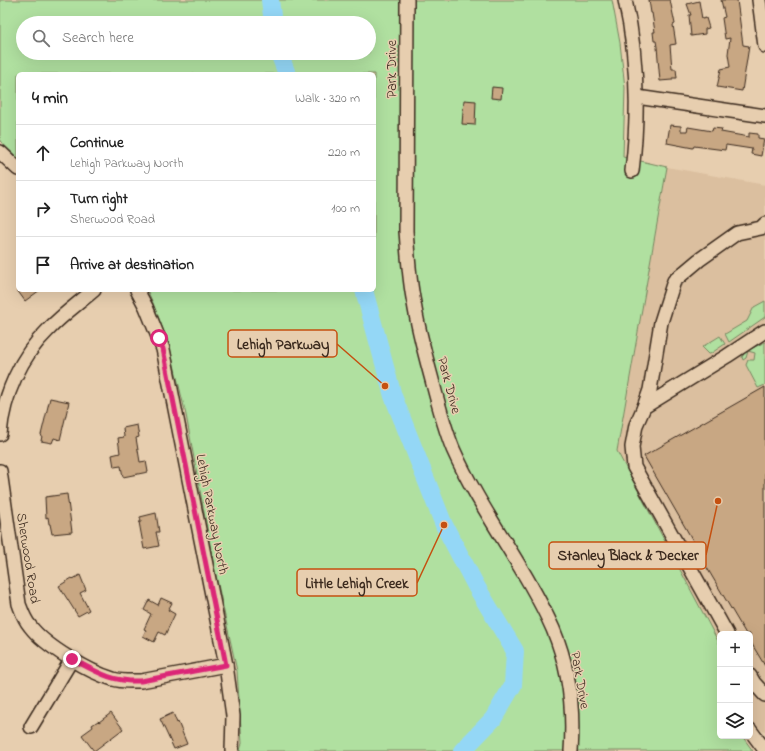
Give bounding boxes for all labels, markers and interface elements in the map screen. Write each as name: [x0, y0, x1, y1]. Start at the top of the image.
search box: [16, 16, 376, 60]
icon: search: [30, 27, 52, 49]
text: Search here: [62, 27, 134, 49]
street label: Park Drive: [382, 39, 403, 98]
text: 4 min: [32, 86, 68, 111]
text: Walk · 320 m: [295, 89, 360, 108]
text: Continue: [70, 132, 124, 154]
icon: ahead: [32, 142, 54, 164]
text: 220 m: [328, 143, 360, 162]
text: Lehigh Parkway North: [70, 154, 184, 173]
text: Turn right: [70, 188, 128, 210]
icon: right: [32, 198, 54, 220]
text: 100 m: [331, 199, 360, 218]
text: Sherwood Road: [70, 210, 155, 229]
icon: arrive: [32, 254, 54, 276]
text: Arrive at destination: [70, 254, 194, 276]
route start: [150, 329, 168, 347]
callout: Lehigh Parkway: [228, 330, 337, 357]
text: Lehigh Parkway: [237, 334, 330, 358]
street label: Park Drive: [431, 355, 466, 417]
street label: Lehigh Parkway North: [189, 452, 233, 576]
street label: Sherwood Road: [10, 511, 45, 605]
callout: Stanley Black & Decker: [549, 542, 706, 569]
text: Stanley Black & Decker: [557, 545, 699, 569]
callout: Little Lehigh Creek: [297, 569, 417, 596]
text: Little Lehigh Creek: [305, 573, 409, 597]
map controls: [717, 631, 753, 739]
button: +: [717, 631, 753, 667]
route end: [63, 650, 81, 668]
street label: Park Drive: [564, 650, 595, 711]
button: −: [717, 667, 753, 703]
button: layers: [717, 703, 753, 739]

